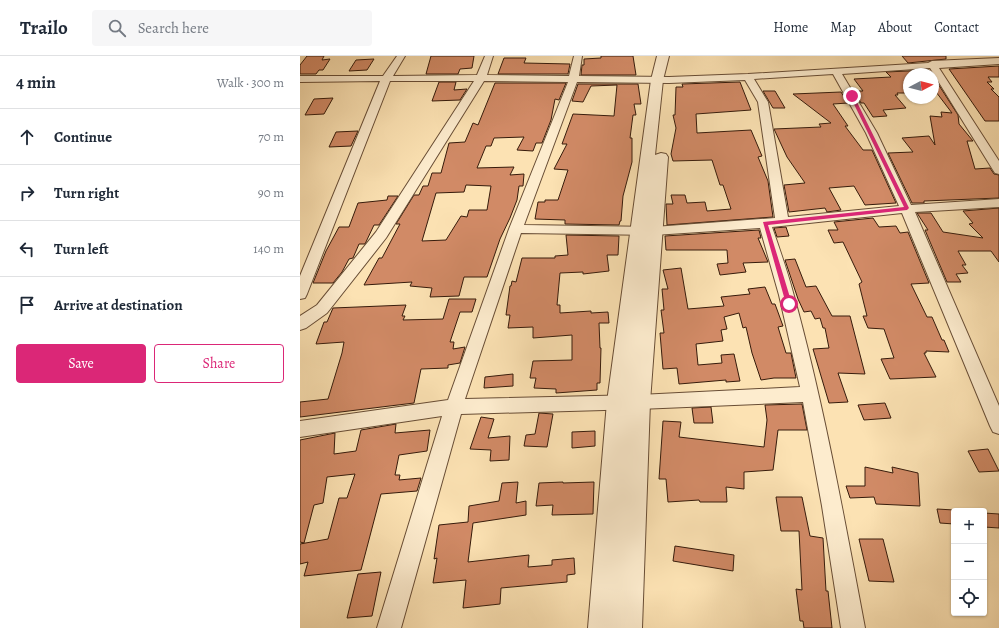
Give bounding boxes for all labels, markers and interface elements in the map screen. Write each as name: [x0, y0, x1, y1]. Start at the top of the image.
search box: [92, 10, 372, 46]
text: Trailo: [20, 15, 68, 41]
icon: search: [106, 17, 128, 39]
text: Search here: [138, 18, 209, 38]
text: Home: [773, 18, 808, 37]
text: Map: [830, 18, 856, 37]
text: About: [878, 18, 912, 37]
text: Contact: [934, 18, 979, 37]
north arrow: [903, 68, 939, 104]
text: 4 min: [16, 71, 56, 94]
text: Walk · 300 m: [217, 74, 284, 91]
route end: [843, 87, 861, 105]
icon: ahead: [16, 126, 38, 148]
text: Continue: [54, 127, 112, 147]
text: 70 m: [258, 128, 284, 145]
icon: right: [16, 182, 38, 204]
text: Turn right: [54, 183, 119, 203]
text: 90 m: [258, 184, 284, 201]
icon: left: [16, 238, 38, 260]
text: Turn left: [54, 239, 109, 259]
text: 140 m: [253, 240, 284, 257]
icon: arrive: [16, 294, 38, 316]
text: Arrive at destination: [54, 295, 183, 315]
route start: [780, 295, 798, 313]
button: Save: [16, 344, 146, 383]
button: Share: [154, 344, 284, 383]
map controls: [951, 508, 987, 616]
button: +: [951, 508, 987, 544]
button: −: [951, 544, 987, 580]
button: locate: [951, 580, 987, 616]

